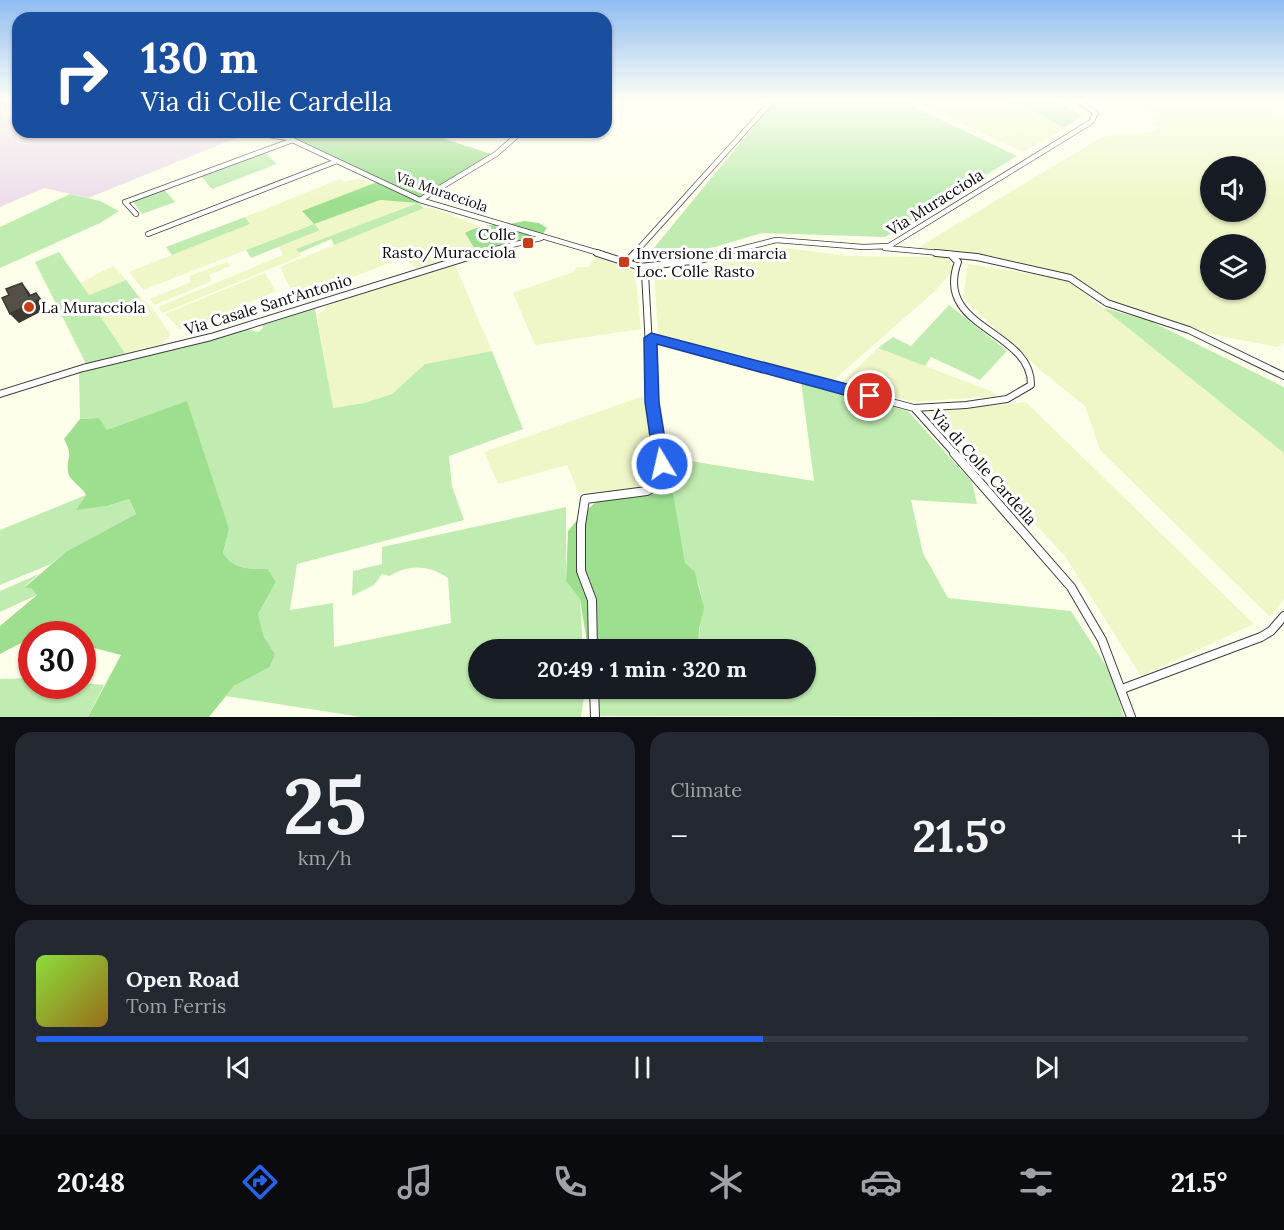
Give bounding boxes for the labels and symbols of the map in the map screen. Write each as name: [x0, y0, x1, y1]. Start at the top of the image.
street label: Via Muracciola: [882, 164, 987, 240]
street label: Via Muracciola: [393, 168, 490, 216]
place label: Colle Rasto/Muracciola: [382, 224, 516, 263]
marker: Colle Rasto/Muracciola: [521, 236, 535, 250]
place label: Inversione di marcia Loc. Colle Rasto: [636, 243, 787, 281]
marker: Inversione di marcia Loc. Colle Rasto: [617, 255, 631, 269]
street label: Via Casale Sant'Antonio: [181, 269, 354, 339]
place label: La Muracciola: [41, 297, 146, 317]
marker: La Muracciola: [22, 300, 36, 314]
pin: [844, 370, 895, 421]
street label: Via di Colle Cardella: [926, 404, 1041, 529]
position arrow: [630, 432, 694, 496]
speed limit sign: 30: [18, 621, 96, 699]

